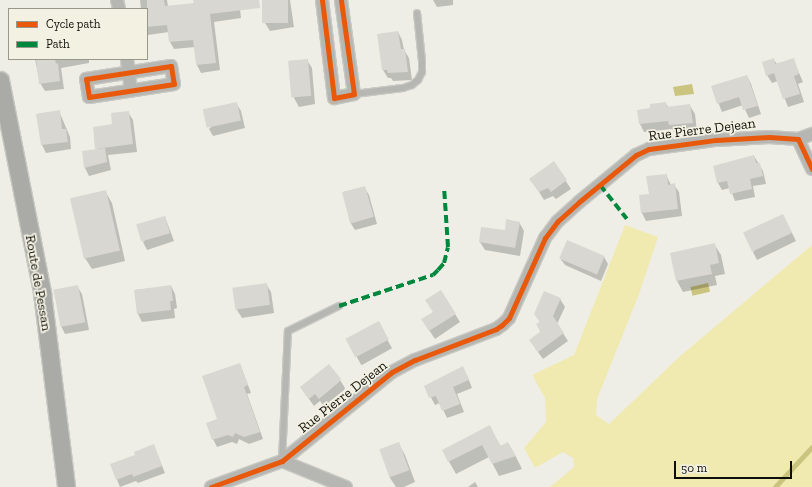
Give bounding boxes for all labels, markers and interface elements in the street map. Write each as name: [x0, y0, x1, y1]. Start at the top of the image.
legend: [8, 8, 148, 60]
text: Cycle path: [46, 17, 100, 31]
text: Path: [46, 37, 70, 51]
street label: Rue Pierre Dejean: [648, 115, 756, 145]
street label: Route de Pessan: [21, 234, 55, 332]
street label: Rue Pierre Dejean: [295, 357, 391, 437]
scale bar: [676, 453, 794, 479]
text: 50 m: [681, 461, 707, 475]

